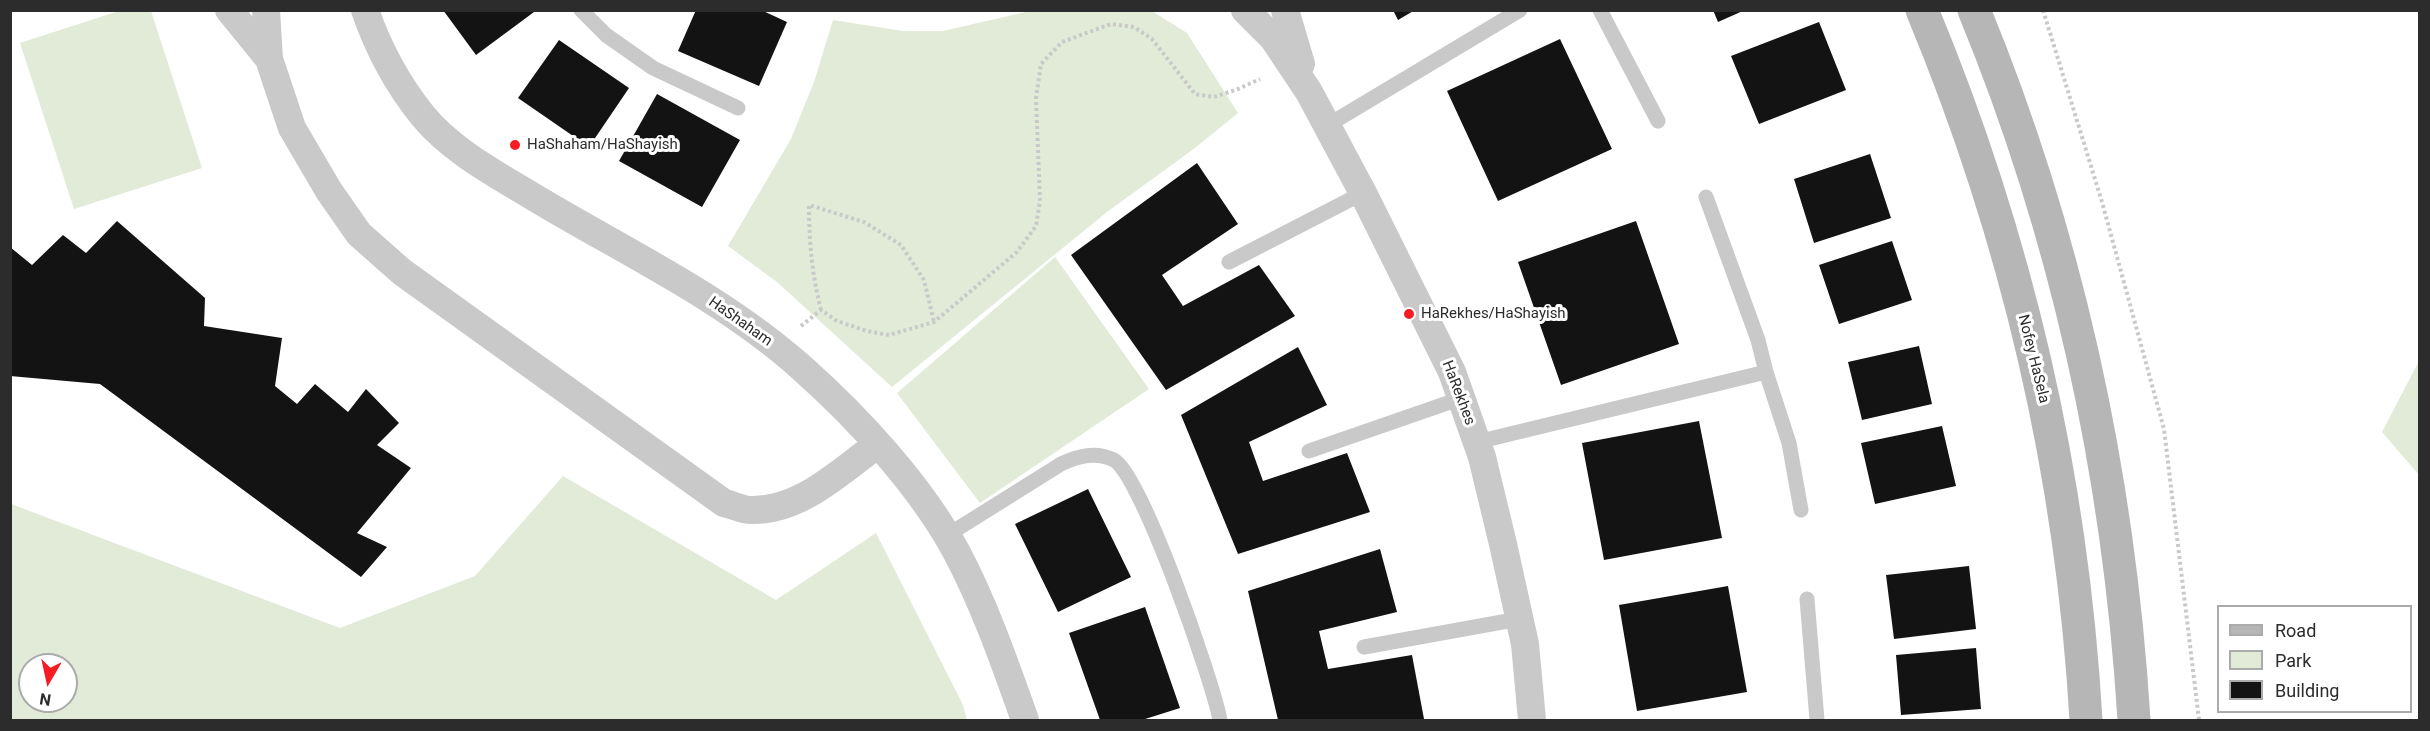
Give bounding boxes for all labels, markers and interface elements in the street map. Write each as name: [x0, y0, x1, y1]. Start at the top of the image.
place label: HaShaham/HaShayish: [527, 136, 678, 154]
marker: HaShaham/HaShayish: [508, 138, 522, 152]
street label: HaShaham: [705, 293, 775, 351]
place label: HaRekhes/HaShayish: [1421, 305, 1566, 323]
marker: HaRekhes/HaShayish: [1402, 307, 1416, 321]
street label: Nofey HaSela: [2013, 313, 2053, 405]
street label: HaRekhes: [1437, 358, 1479, 428]
legend: [2217, 605, 2412, 713]
text: Road: [2275, 620, 2316, 641]
text: Park: [2275, 650, 2311, 671]
north arrow: [18, 653, 78, 713]
text: Building: [2275, 680, 2339, 701]
text: N: [38, 689, 52, 710]

